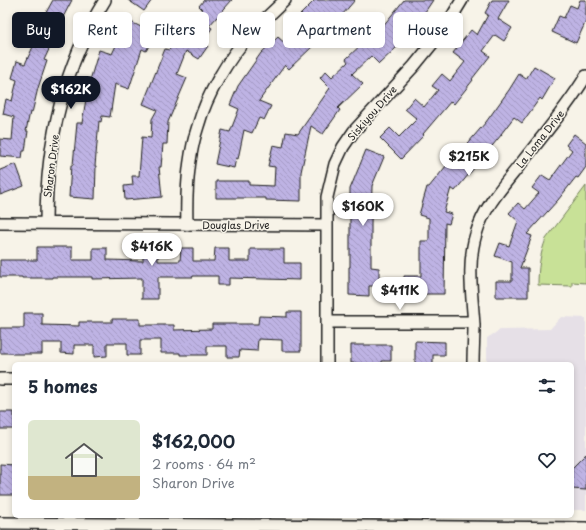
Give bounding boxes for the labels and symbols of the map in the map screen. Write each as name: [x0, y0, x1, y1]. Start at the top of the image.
pin: $162K: [43, 76, 99, 110]
street label: Siskiyou Drive: [344, 82, 400, 144]
street label: La Loma Drive: [512, 106, 567, 171]
street label: Sharon Drive: [39, 134, 62, 198]
pin: $215K: [441, 143, 497, 177]
pin: $160K: [335, 193, 391, 227]
street label: Douglas Drive: [202, 217, 270, 232]
pin: $416K: [124, 233, 180, 267]
pin: $411K: [372, 277, 428, 311]

